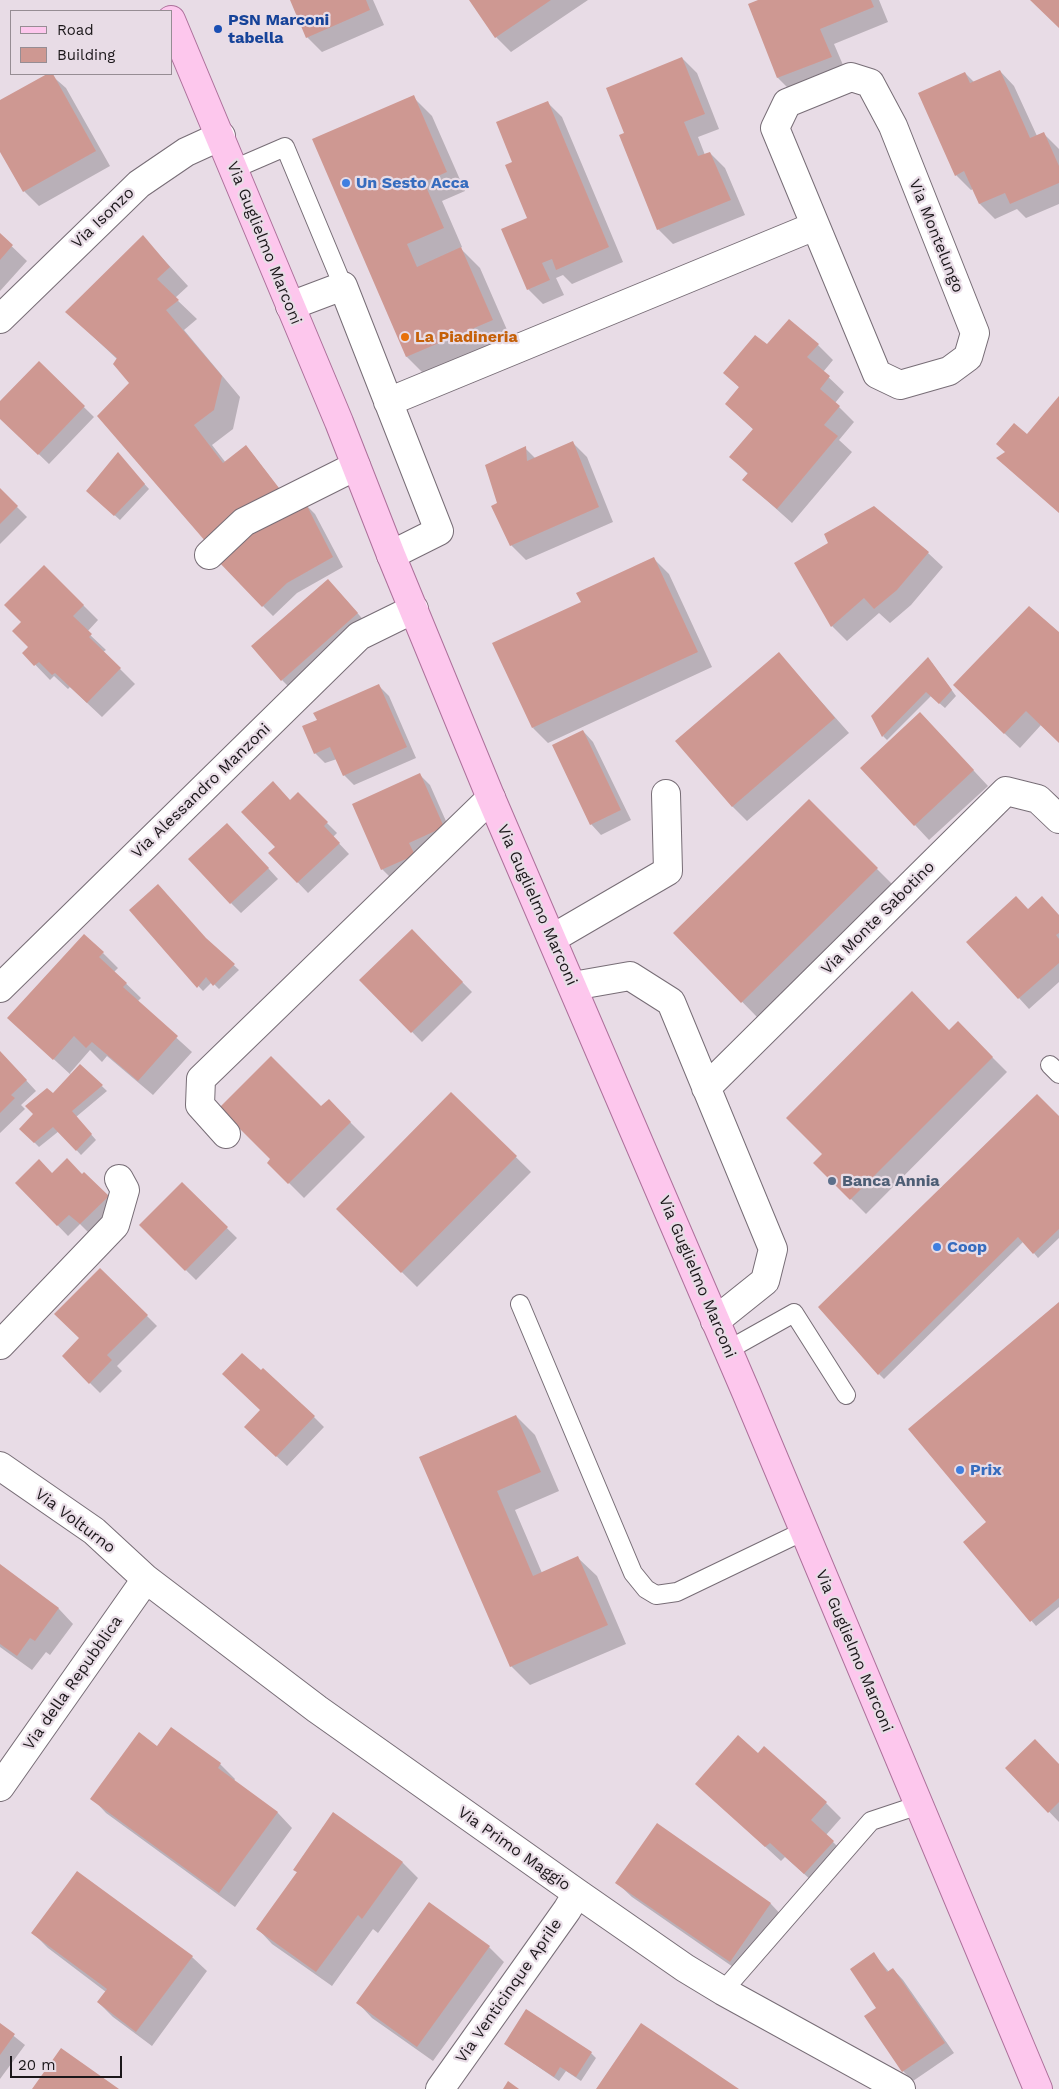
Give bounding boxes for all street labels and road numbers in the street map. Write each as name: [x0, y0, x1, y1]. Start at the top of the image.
street label: Via Guglielmo Marconi: [222, 159, 306, 327]
street label: Via Montelungo: [904, 176, 968, 296]
street label: Via Isonzo: [68, 183, 138, 253]
street label: Via Alessandro Manzoni: [128, 720, 274, 862]
street label: Via Guglielmo Marconi: [493, 821, 581, 989]
street label: Via Monte Sabotino: [817, 857, 939, 979]
street label: Via Guglielmo Marconi: [654, 1193, 740, 1361]
street label: Via Volturno: [31, 1485, 119, 1557]
street label: Via Guglielmo Marconi: [811, 1567, 897, 1735]
street label: Via della Repubblica: [19, 1612, 127, 1754]
street label: Via Primo Maggio: [454, 1803, 574, 1895]
street label: Via Venticinque Aprile: [452, 1915, 566, 2067]

